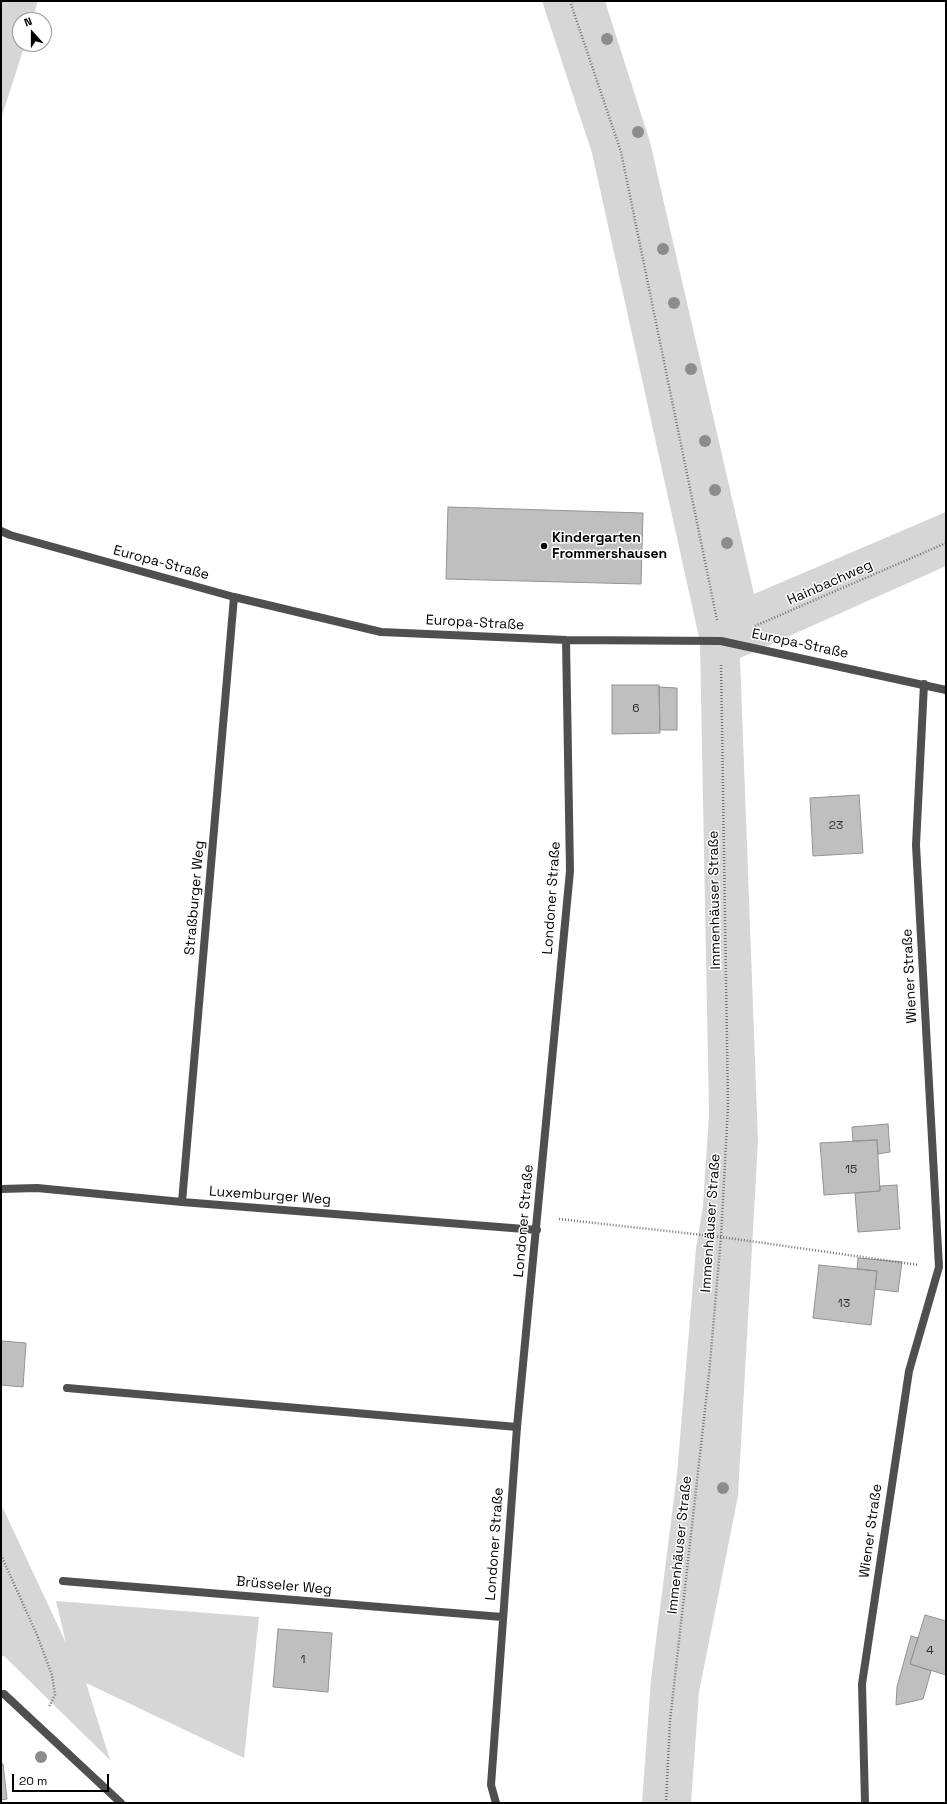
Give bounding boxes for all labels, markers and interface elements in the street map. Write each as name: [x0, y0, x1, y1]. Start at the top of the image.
north arrow: [12, 12, 52, 52]
text: N: [22, 14, 34, 30]
place label: Kindergarten Frommershausen: [552, 530, 667, 562]
marker: Kindergarten Frommershausen: [539, 541, 549, 551]
street label: Europa-Straße: [111, 542, 211, 584]
street label: Hainbachweg: [785, 557, 875, 609]
street label: Europa-Straße: [425, 612, 525, 634]
street label: Europa-Straße: [750, 626, 850, 662]
house number: 6: [632, 702, 640, 716]
house number: 23: [829, 819, 843, 833]
street label: Immenhäuser Straße: [705, 830, 725, 970]
street label: Straßburger Weg: [182, 840, 208, 956]
street label: Londoner Straße: [540, 841, 564, 955]
street label: Wiener Straße: [899, 928, 921, 1024]
street label: Immenhäuser Straße: [698, 1153, 724, 1293]
house number: 15: [845, 1163, 857, 1177]
street label: Londoner Straße: [511, 1164, 537, 1278]
street label: Luxemburger Weg: [208, 1183, 332, 1209]
house number: 13: [838, 1297, 850, 1311]
street label: Immenhäuser Straße: [664, 1475, 696, 1615]
street label: Wiener Straße: [856, 1483, 886, 1579]
street label: Londoner Straße: [483, 1487, 507, 1601]
street label: Brüsseler Weg: [235, 1573, 333, 1599]
house number: 4: [926, 1644, 934, 1658]
house number: 1: [300, 1653, 306, 1667]
scale bar: [14, 1766, 111, 1792]
text: 20 m: [19, 1773, 47, 1789]

